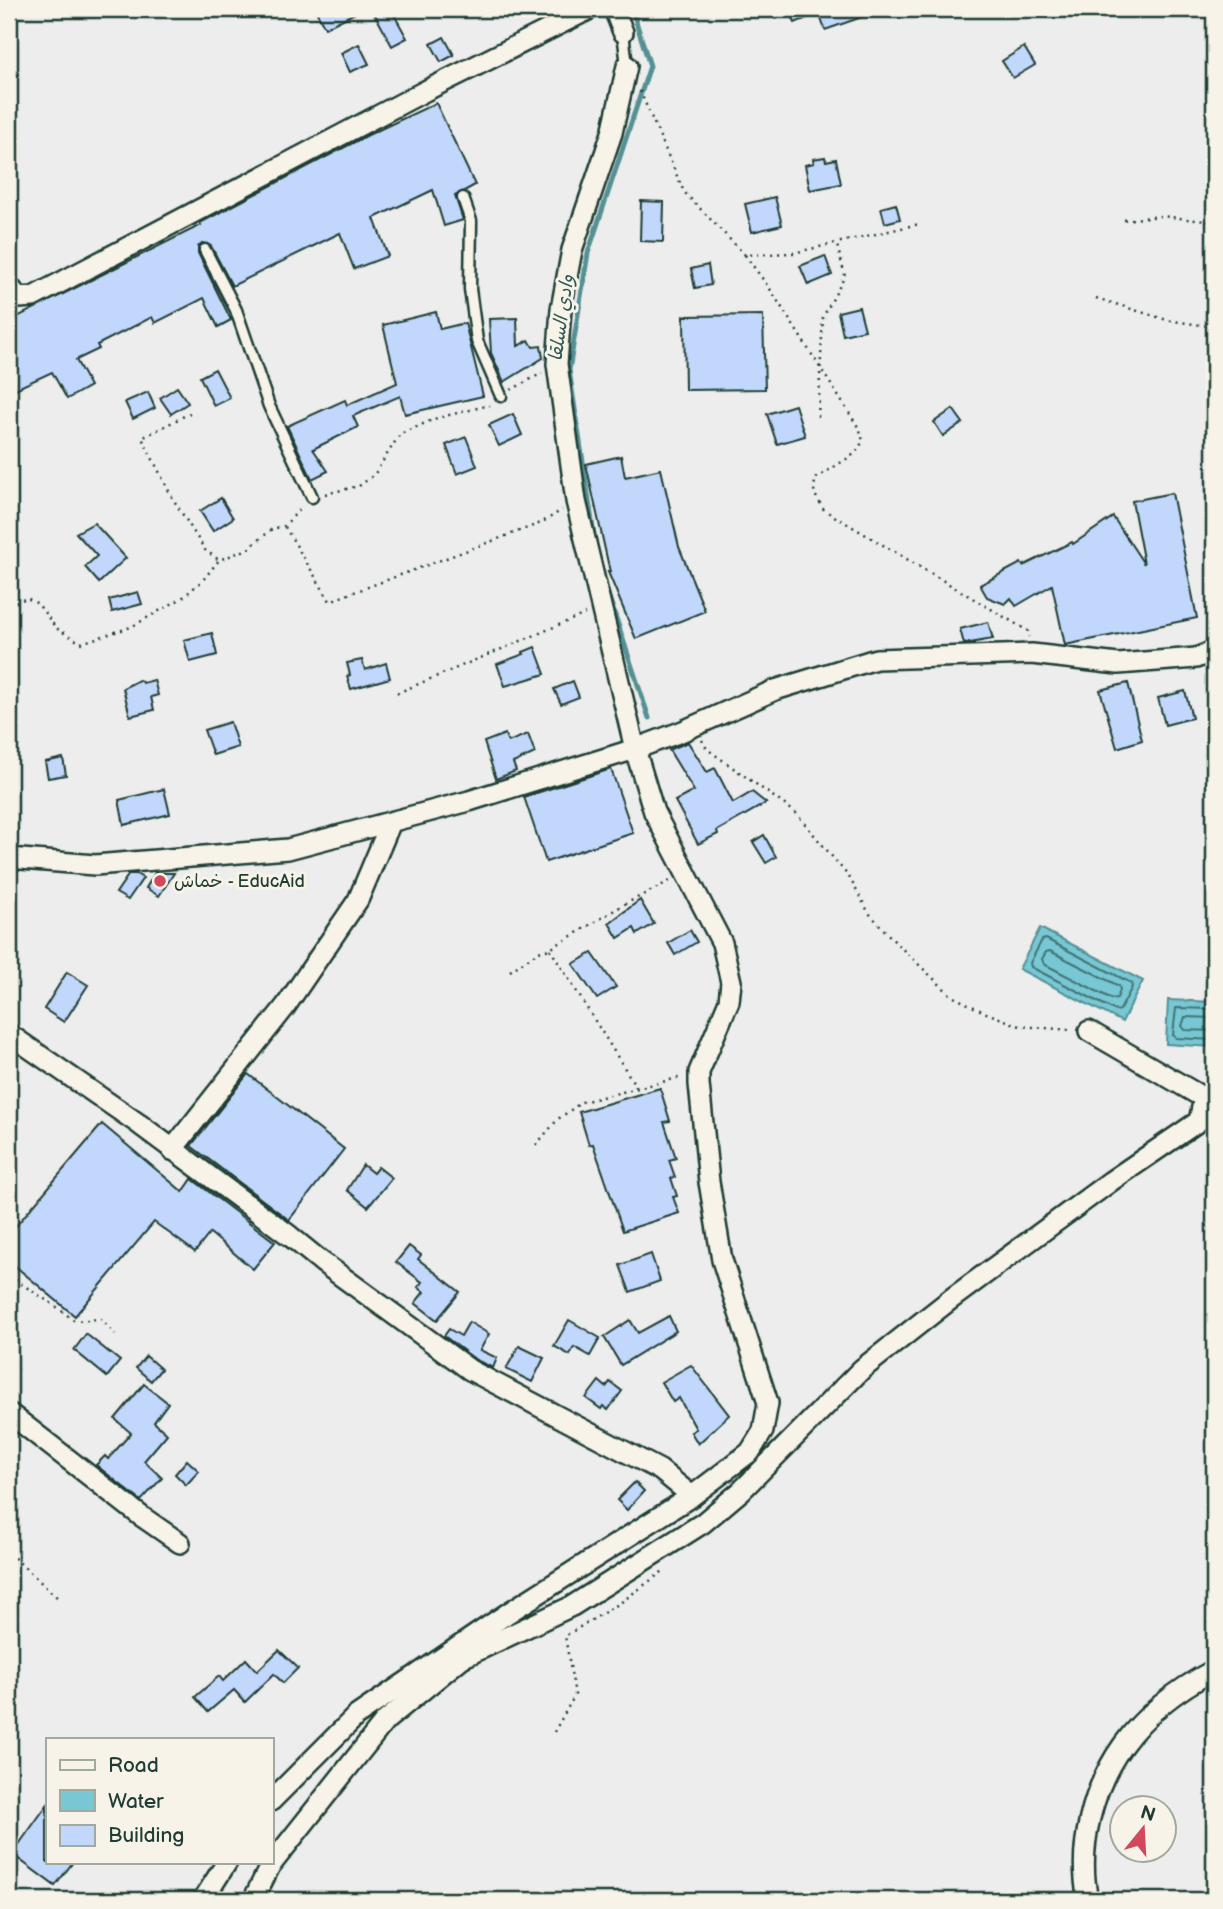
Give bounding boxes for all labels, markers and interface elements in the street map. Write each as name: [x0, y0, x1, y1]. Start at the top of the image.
water label: وادي السلقا: [545, 273, 580, 363]
place label: خماش - EducAid: [174, 871, 305, 892]
marker: خماش - EducAid: [152, 873, 168, 889]
legend: [46, 1738, 273, 1864]
text: Road: [108, 1753, 159, 1778]
text: Water: [108, 1789, 164, 1814]
north arrow: [1108, 1794, 1178, 1864]
text: N: [1137, 1801, 1158, 1827]
text: Building: [108, 1823, 184, 1848]

